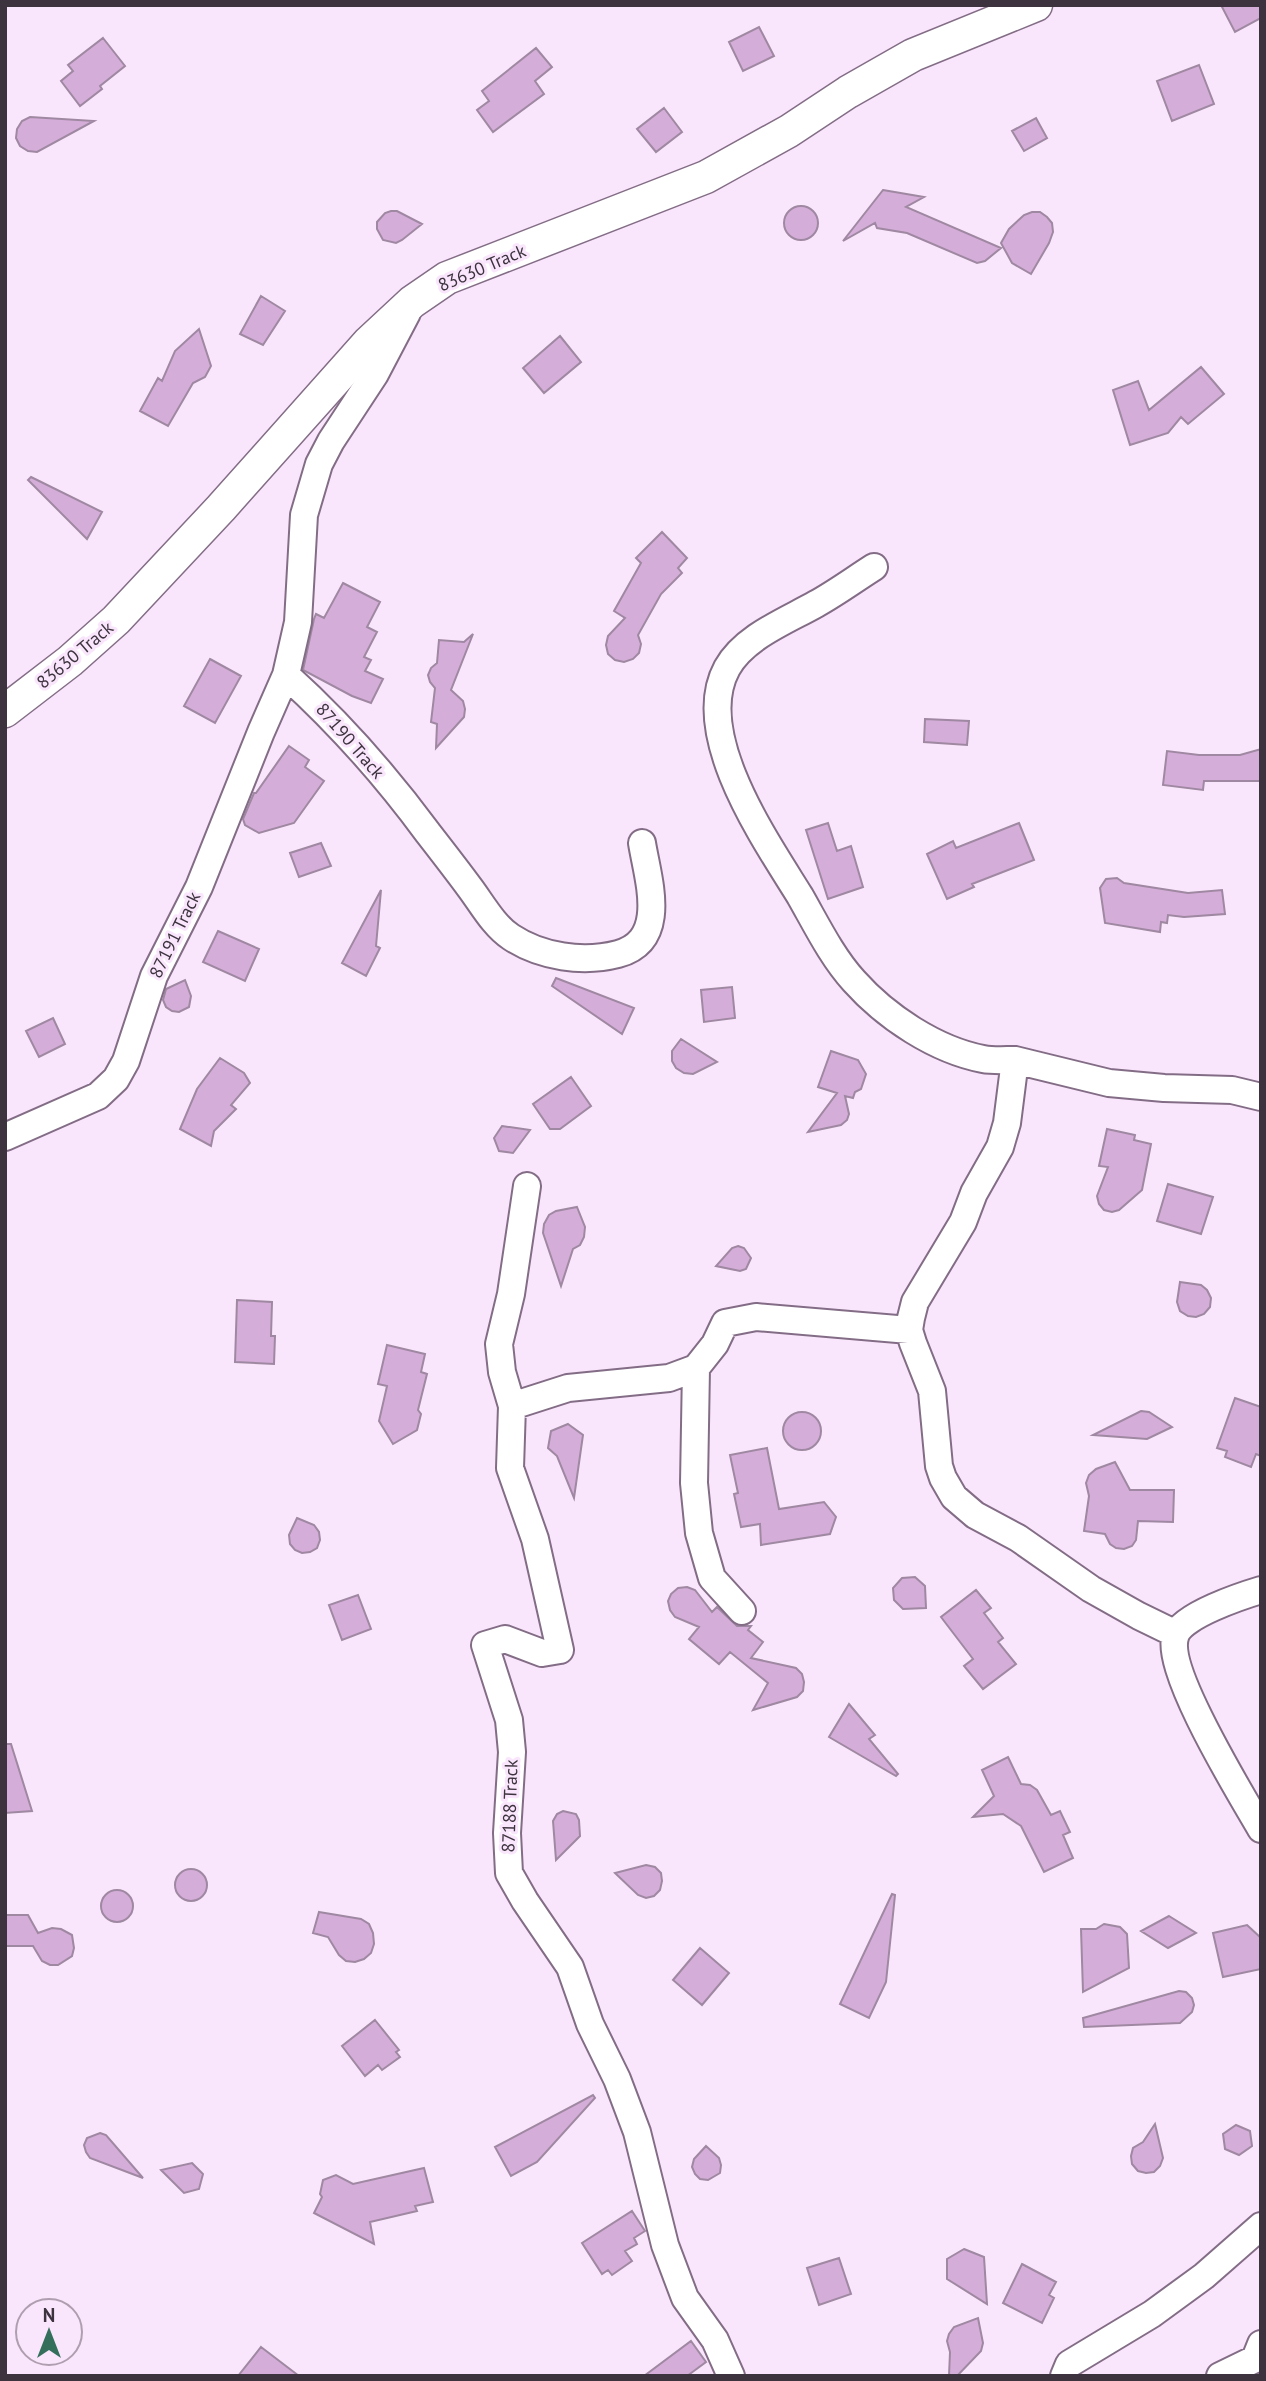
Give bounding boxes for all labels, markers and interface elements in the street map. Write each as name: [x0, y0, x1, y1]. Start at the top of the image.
street label: 83630 Track: [434, 239, 530, 296]
street label: 83630 Track: [32, 616, 118, 693]
street label: 87190 Track: [311, 698, 390, 784]
street label: 87191 Track: [144, 888, 205, 982]
street label: 87188 Track: [496, 1759, 523, 1853]
north arrow: [14, 2297, 84, 2367]
text: N: [43, 2303, 55, 2327]

